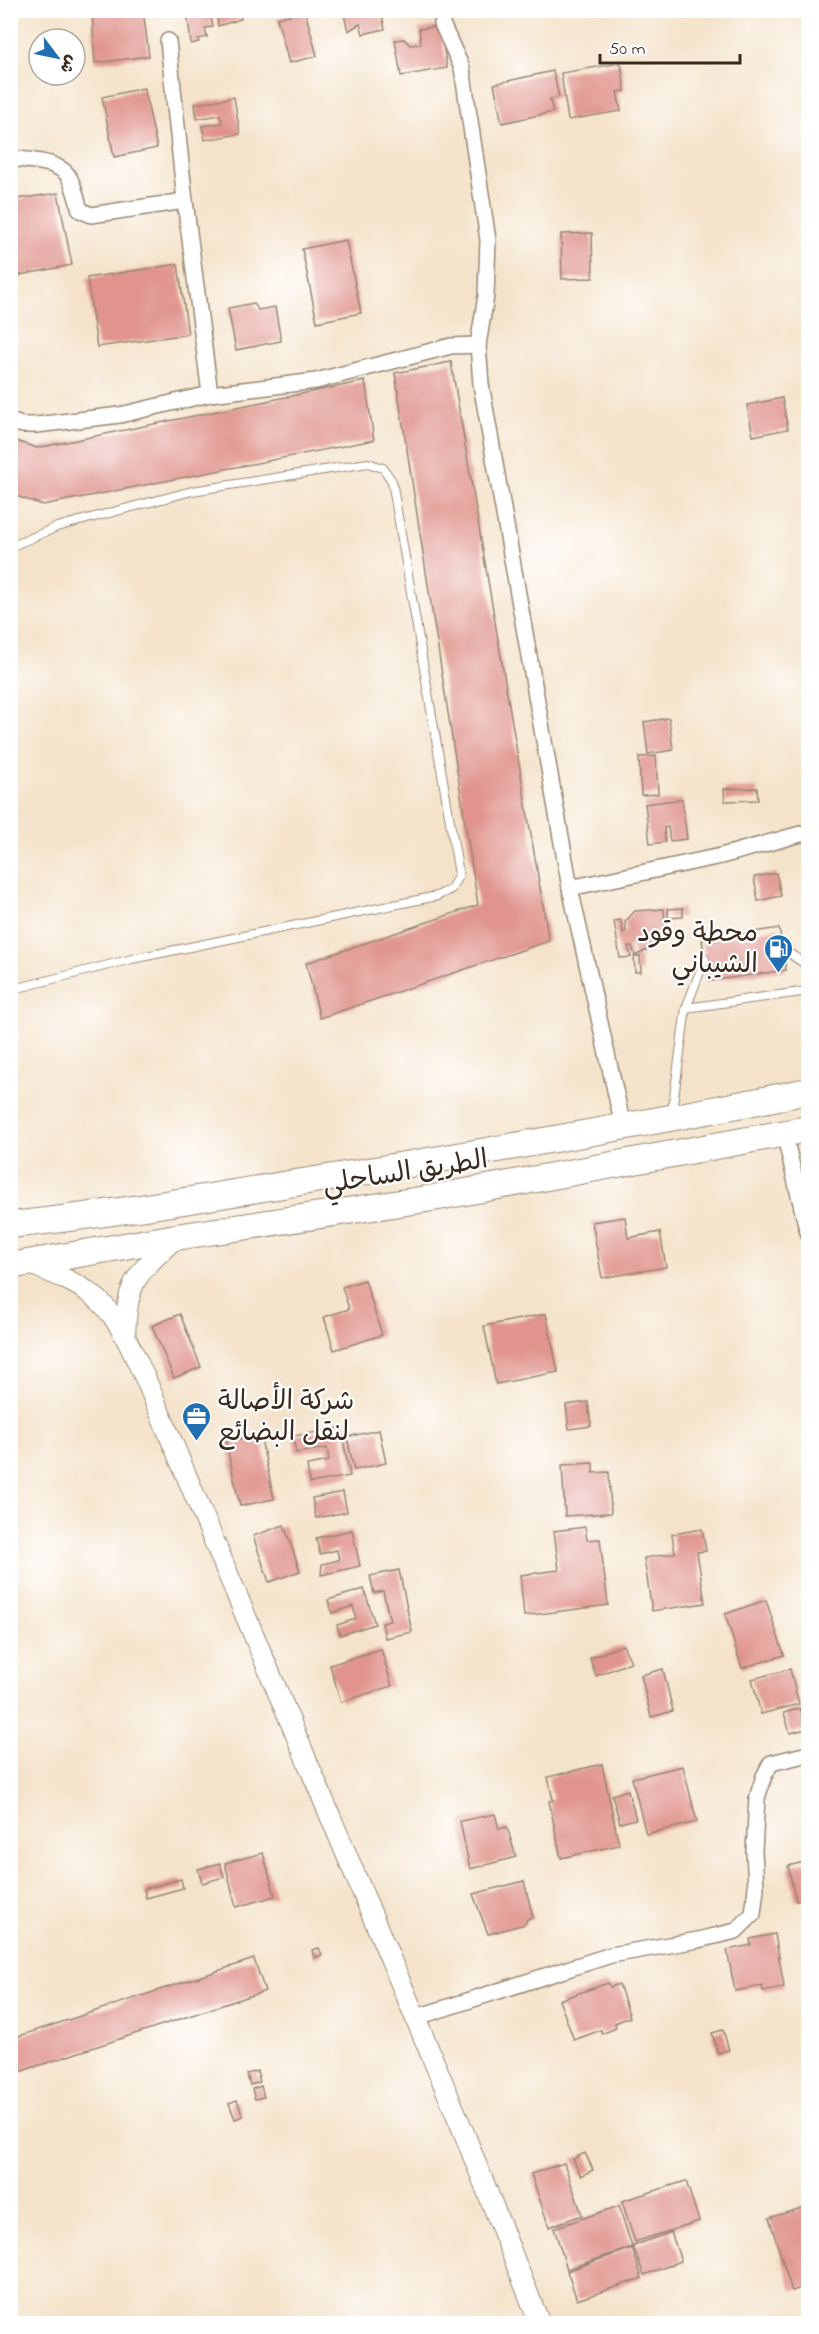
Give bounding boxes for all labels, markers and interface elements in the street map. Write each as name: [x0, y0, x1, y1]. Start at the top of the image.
north arrow: [27, 27, 87, 87]
scale bar: [600, 27, 740, 65]
text: 50 m: [609, 37, 646, 63]
text: ش: [53, 50, 83, 78]
place label: محطة وقود الشيباني: [637, 915, 758, 986]
fuel station icon: محطة وقود الشيباني: [763, 932, 795, 974]
street label: الطريق الساحلي: [320, 1141, 491, 1207]
place label: شركة الأصالة لنقل البضائع: [218, 1382, 354, 1453]
office icon: شركة الأصالة لنقل البضائع: [181, 1400, 213, 1442]

